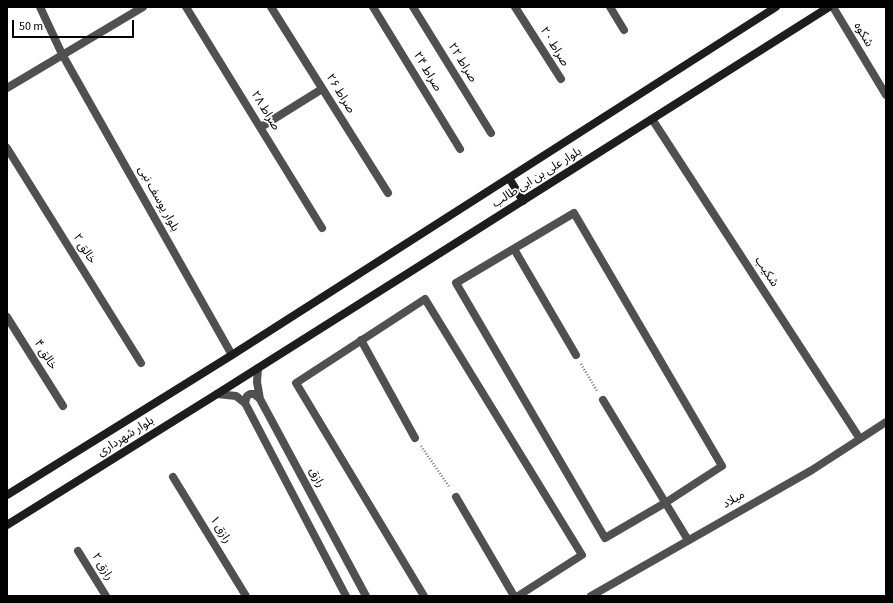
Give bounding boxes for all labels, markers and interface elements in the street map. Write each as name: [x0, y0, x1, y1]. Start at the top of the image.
scale bar: [14, 12, 136, 38]
text: 50 m: [19, 18, 43, 35]
street label: شکوه: [850, 20, 876, 50]
street label: صراط ۲۰: [536, 25, 572, 69]
street label: صراط ۲۲: [444, 41, 480, 85]
street label: صراط ۲۴: [410, 50, 444, 94]
street label: صراط ۲۶: [322, 72, 358, 116]
street label: صراط ۲۸: [247, 89, 283, 133]
street label: بلوار علی بن ابی طالب: [490, 145, 584, 211]
street label: بلوار یوسف نبی: [134, 164, 182, 234]
street label: خالق ۲: [69, 231, 99, 267]
street label: شکیب: [751, 254, 781, 290]
street label: خالق ۴: [30, 337, 60, 373]
street label: بلوار شهرداری: [95, 414, 157, 460]
street label: رازق: [305, 466, 327, 490]
street label: میلاد: [720, 488, 748, 512]
street label: رازق ۱: [206, 514, 234, 546]
street label: رازق ۲: [88, 551, 116, 583]

